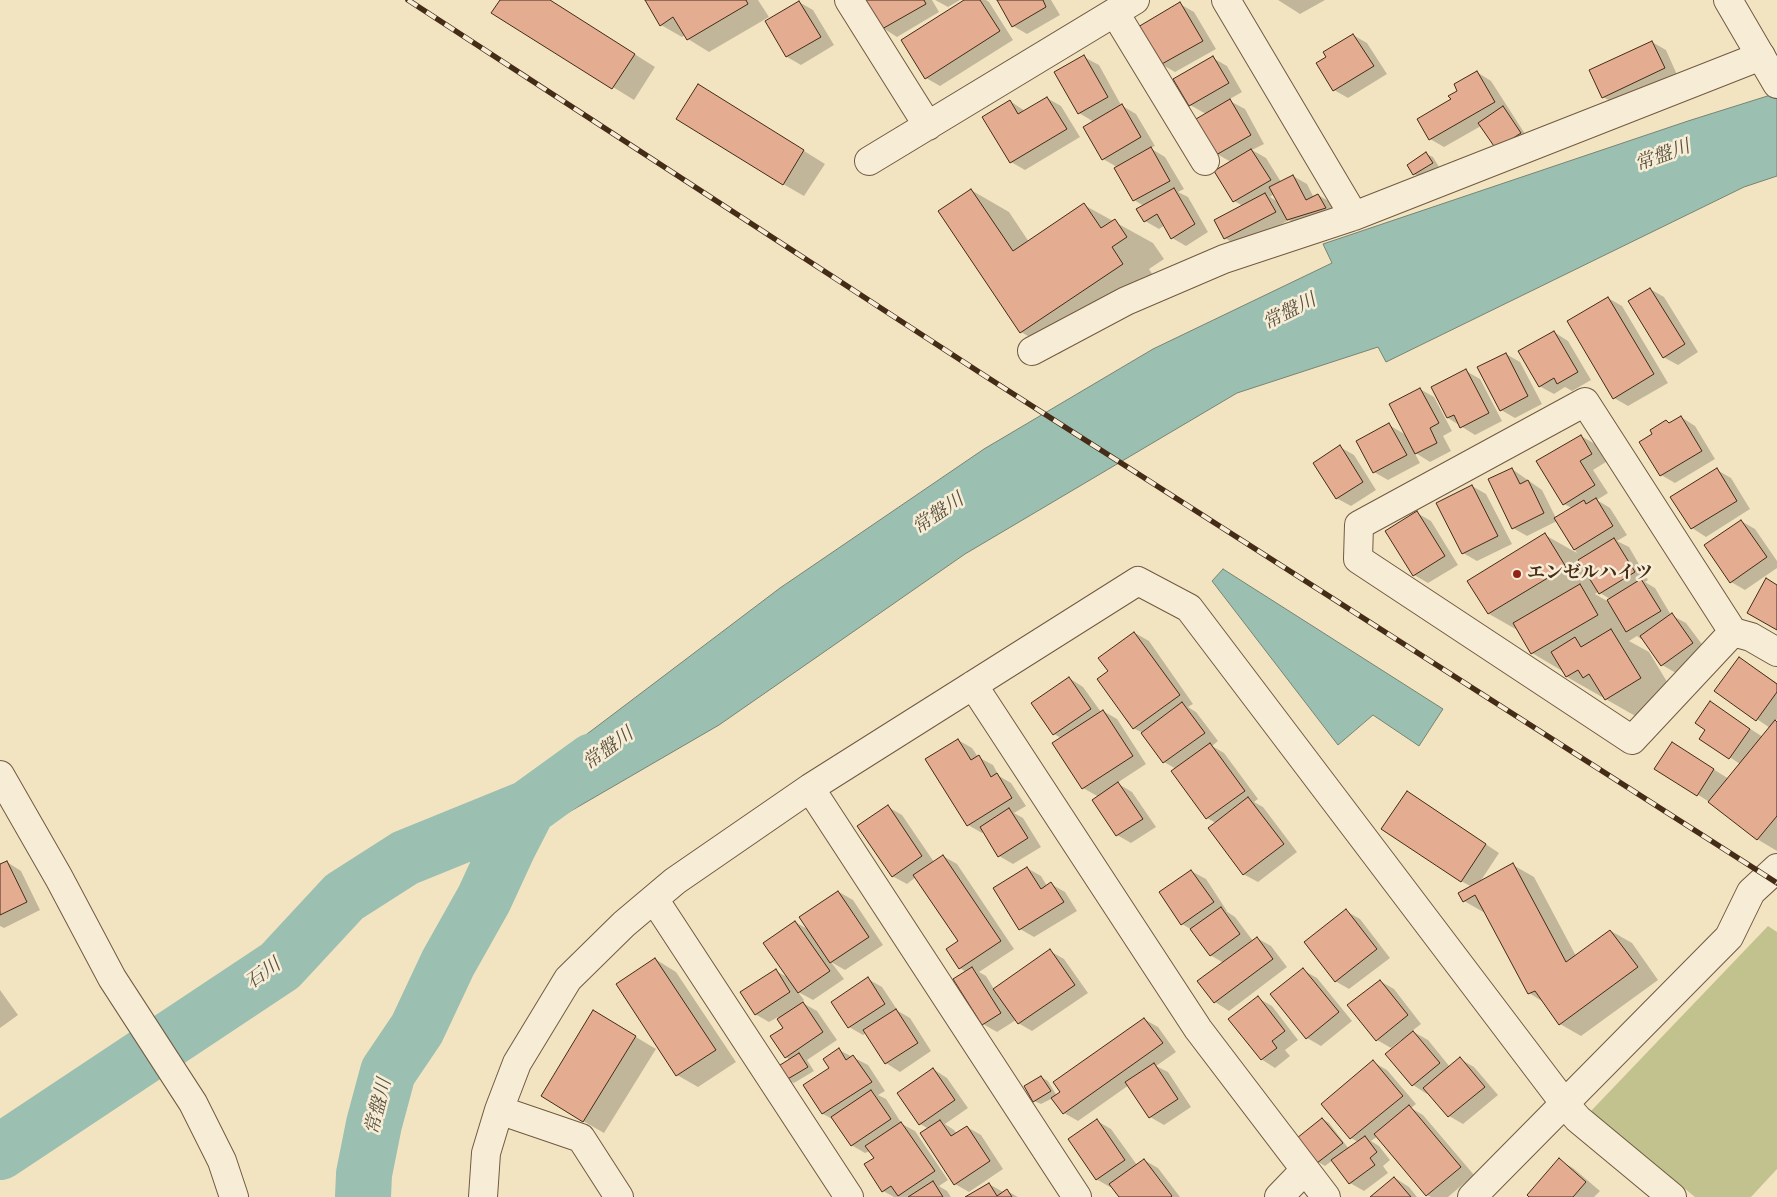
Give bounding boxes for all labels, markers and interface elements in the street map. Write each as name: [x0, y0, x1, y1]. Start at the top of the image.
water label: 常盤川: [1632, 137, 1694, 177]
water label: 常盤川: [1259, 290, 1321, 336]
water label: 常盤川: [909, 490, 969, 540]
place label: エンゼルハイツ: [1527, 563, 1653, 585]
marker: エンゼルハイツ: [1511, 568, 1523, 580]
water label: 常盤川: [579, 724, 639, 776]
water label: 石川: [242, 955, 286, 995]
water label: 常盤川: [362, 1077, 398, 1137]

